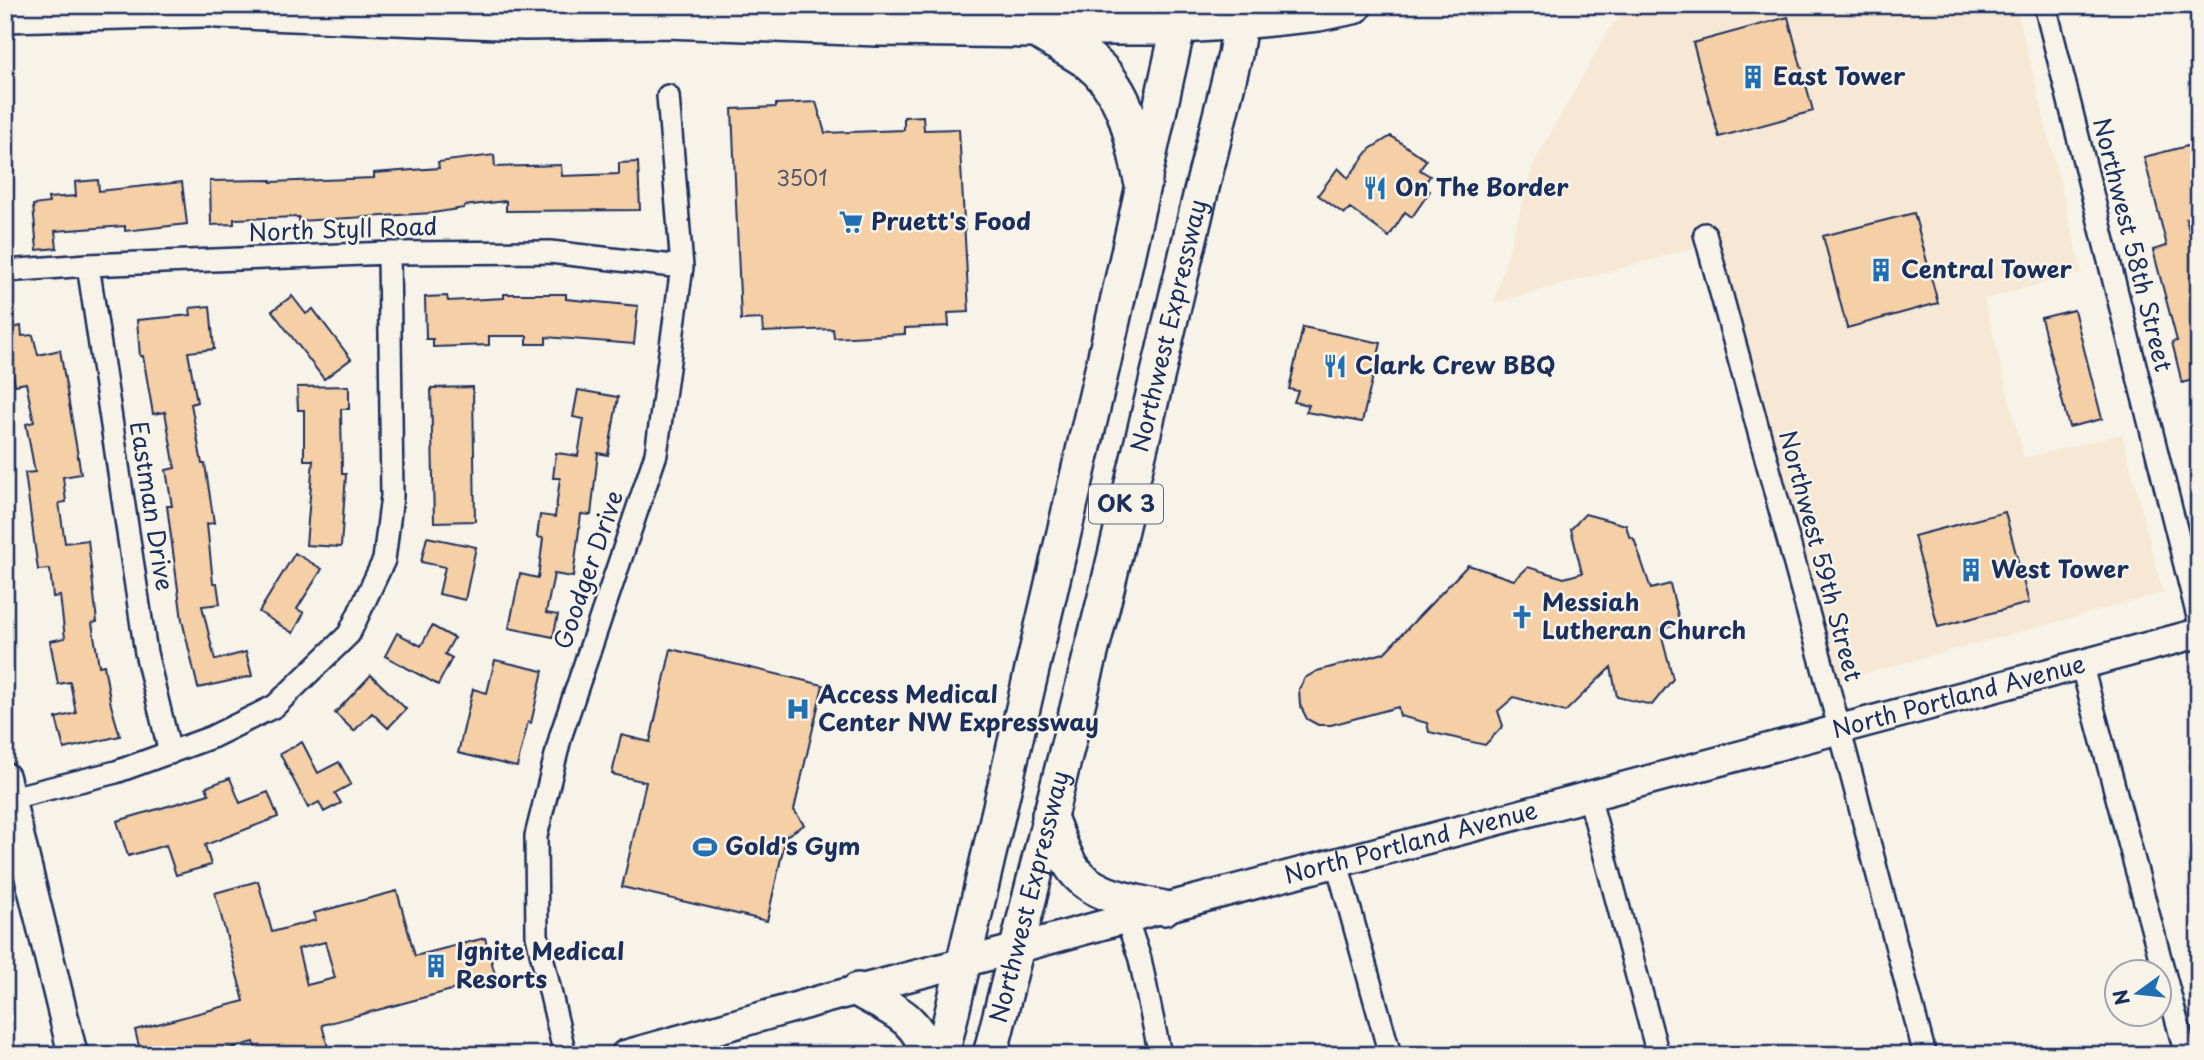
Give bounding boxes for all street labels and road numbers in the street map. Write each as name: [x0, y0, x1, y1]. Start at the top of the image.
street label: Northwest 58th Street: [2085, 114, 2183, 375]
street label: Northwest Expressway: [1120, 195, 1215, 455]
street label: North Styll Road: [248, 207, 438, 249]
street label: Eastman Drive: [122, 418, 184, 593]
street label: Northwest 59th Street: [1771, 426, 1873, 685]
road number: OK 3: [1089, 484, 1163, 524]
street label: Goodger Drive: [543, 485, 631, 654]
street label: North Portland Avenue: [1828, 644, 2089, 746]
street label: Northwest Expressway: [979, 767, 1077, 1026]
street label: North Portland Avenue: [1280, 791, 1541, 892]

